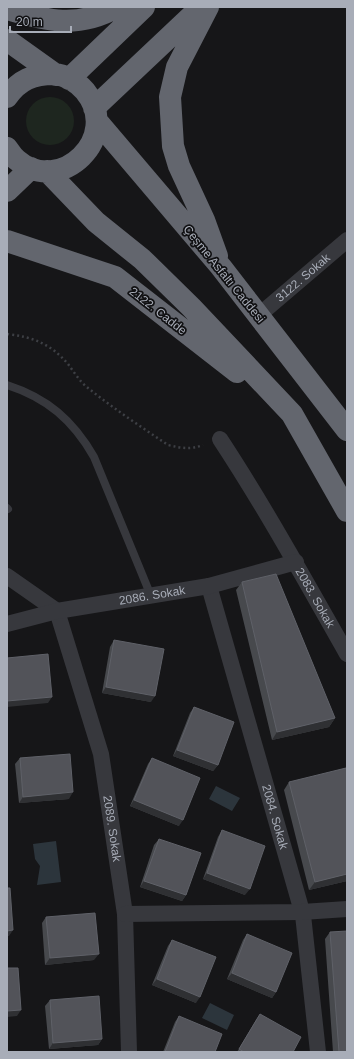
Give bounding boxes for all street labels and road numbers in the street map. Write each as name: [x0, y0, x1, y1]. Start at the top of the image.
street label: Çeşme Asfaltı Caddesi: [180, 222, 268, 326]
street label: 3122. Sokak: [273, 250, 334, 305]
street label: 2122. Cadde: [127, 284, 190, 338]
street label: 2083. Sokak: [292, 565, 338, 631]
street label: 2086. Sokak: [118, 583, 187, 608]
street label: 2084. Sokak: [259, 783, 291, 852]
street label: 2089. Sokak: [100, 794, 124, 864]

